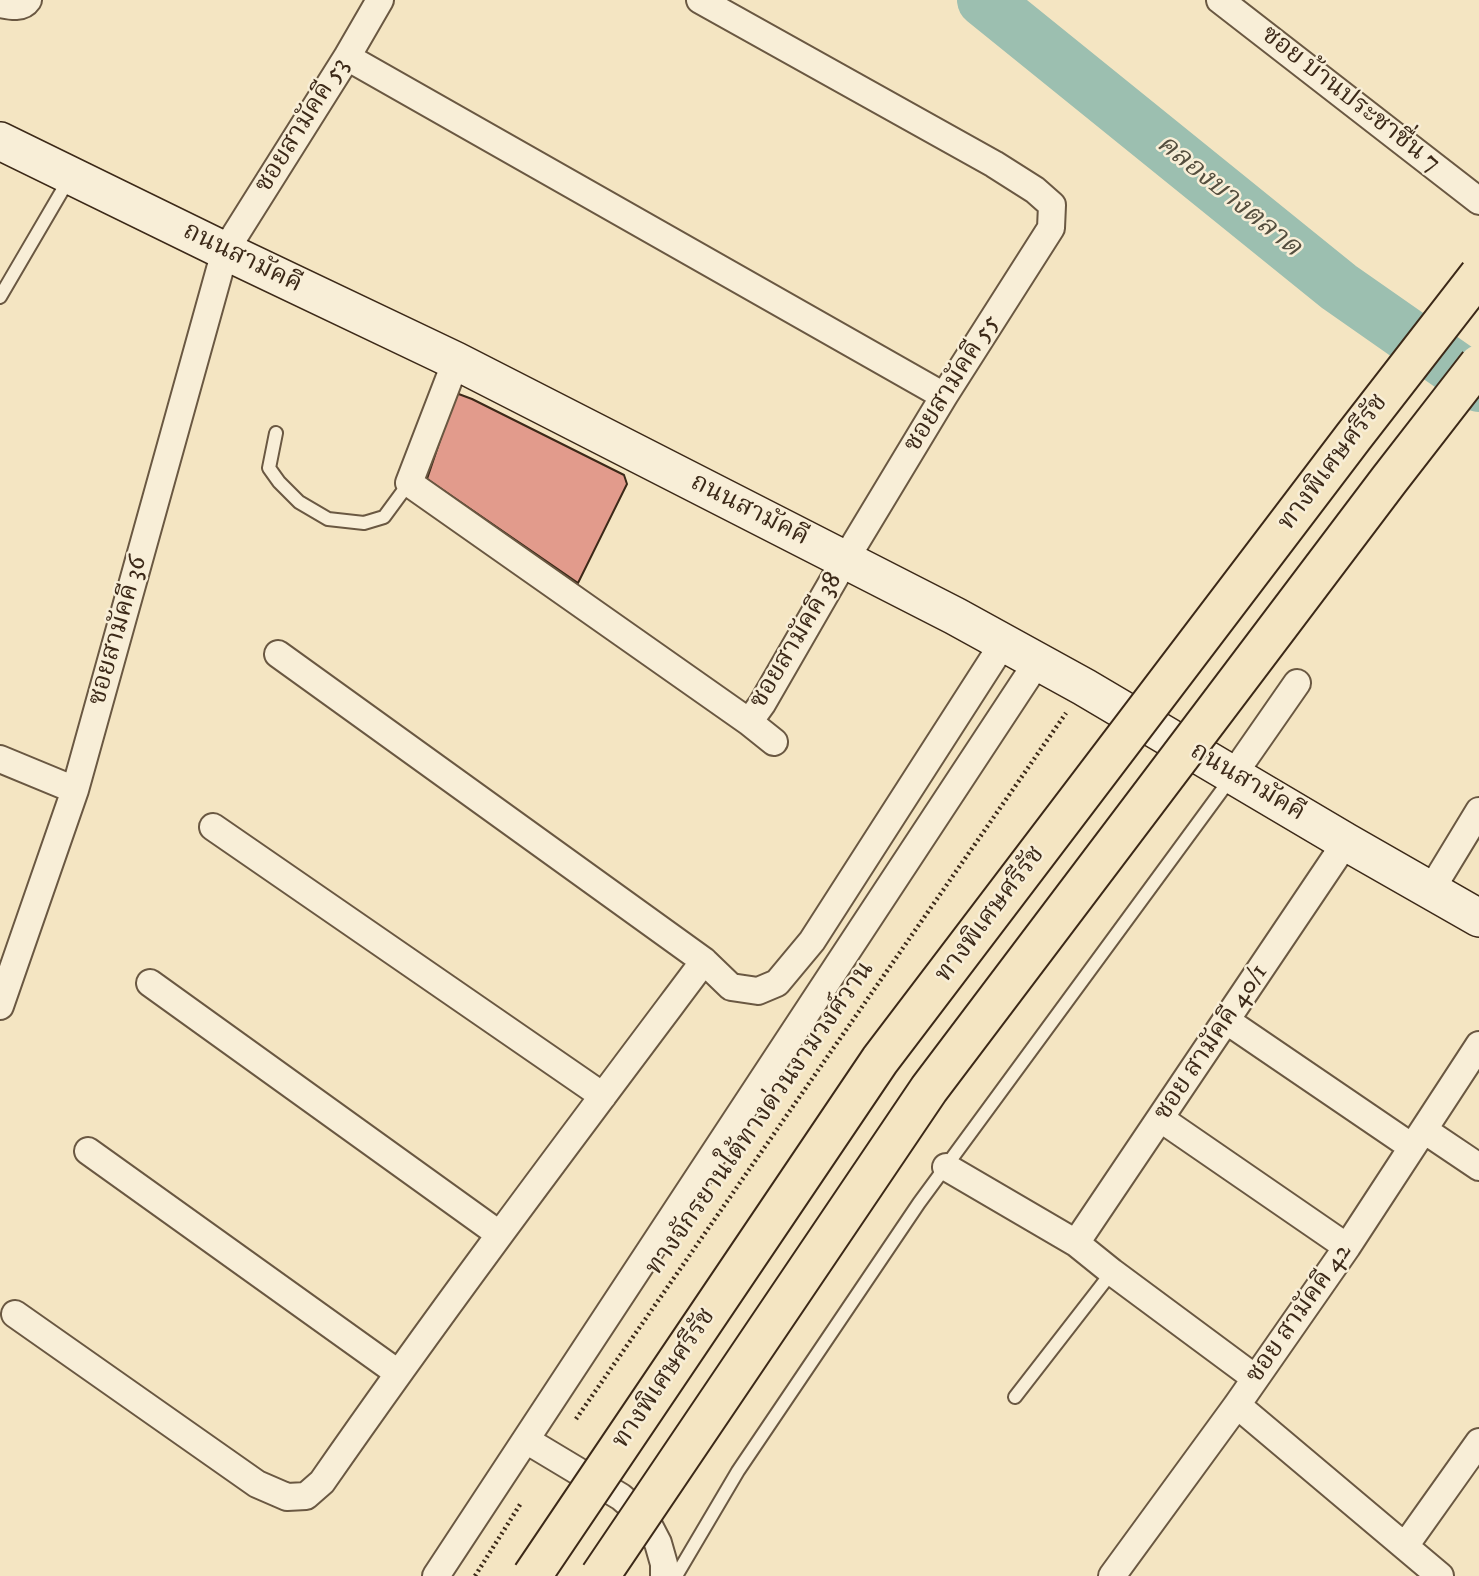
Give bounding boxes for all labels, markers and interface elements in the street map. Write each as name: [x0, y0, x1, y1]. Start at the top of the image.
street label: ซอย บ้านประชาชื่น 7: [1254, 20, 1446, 180]
street label: ซอยสามัคคี 53: [249, 53, 357, 199]
water label: คลองบางตลาด: [1149, 128, 1307, 266]
street label: ถนนสามัคคี: [177, 217, 307, 301]
street label: ซอยสามัคคี 55: [898, 309, 1008, 459]
street label: ทางพิเศษศรีรัช: [1272, 389, 1396, 537]
street label: ถนนสามัคคี: [685, 468, 813, 554]
street label: ซอยสามัคคี 36: [83, 553, 155, 709]
street label: ซอยสามัคคี 38: [744, 567, 850, 715]
street label: ถนนสามัคคี: [1184, 736, 1310, 830]
street label: ทางพิเศษศรีรัช: [929, 841, 1053, 989]
street label: ทางจักรยานใต้ทางด่วนงามวงศ์วาน: [640, 956, 882, 1282]
street label: ซอย สามัคคี 40/1: [1148, 959, 1276, 1127]
street label: ซอย สามัคคี 42: [1240, 1238, 1360, 1390]
street label: ทางพิเศษศรีรัช: [606, 1303, 724, 1455]

